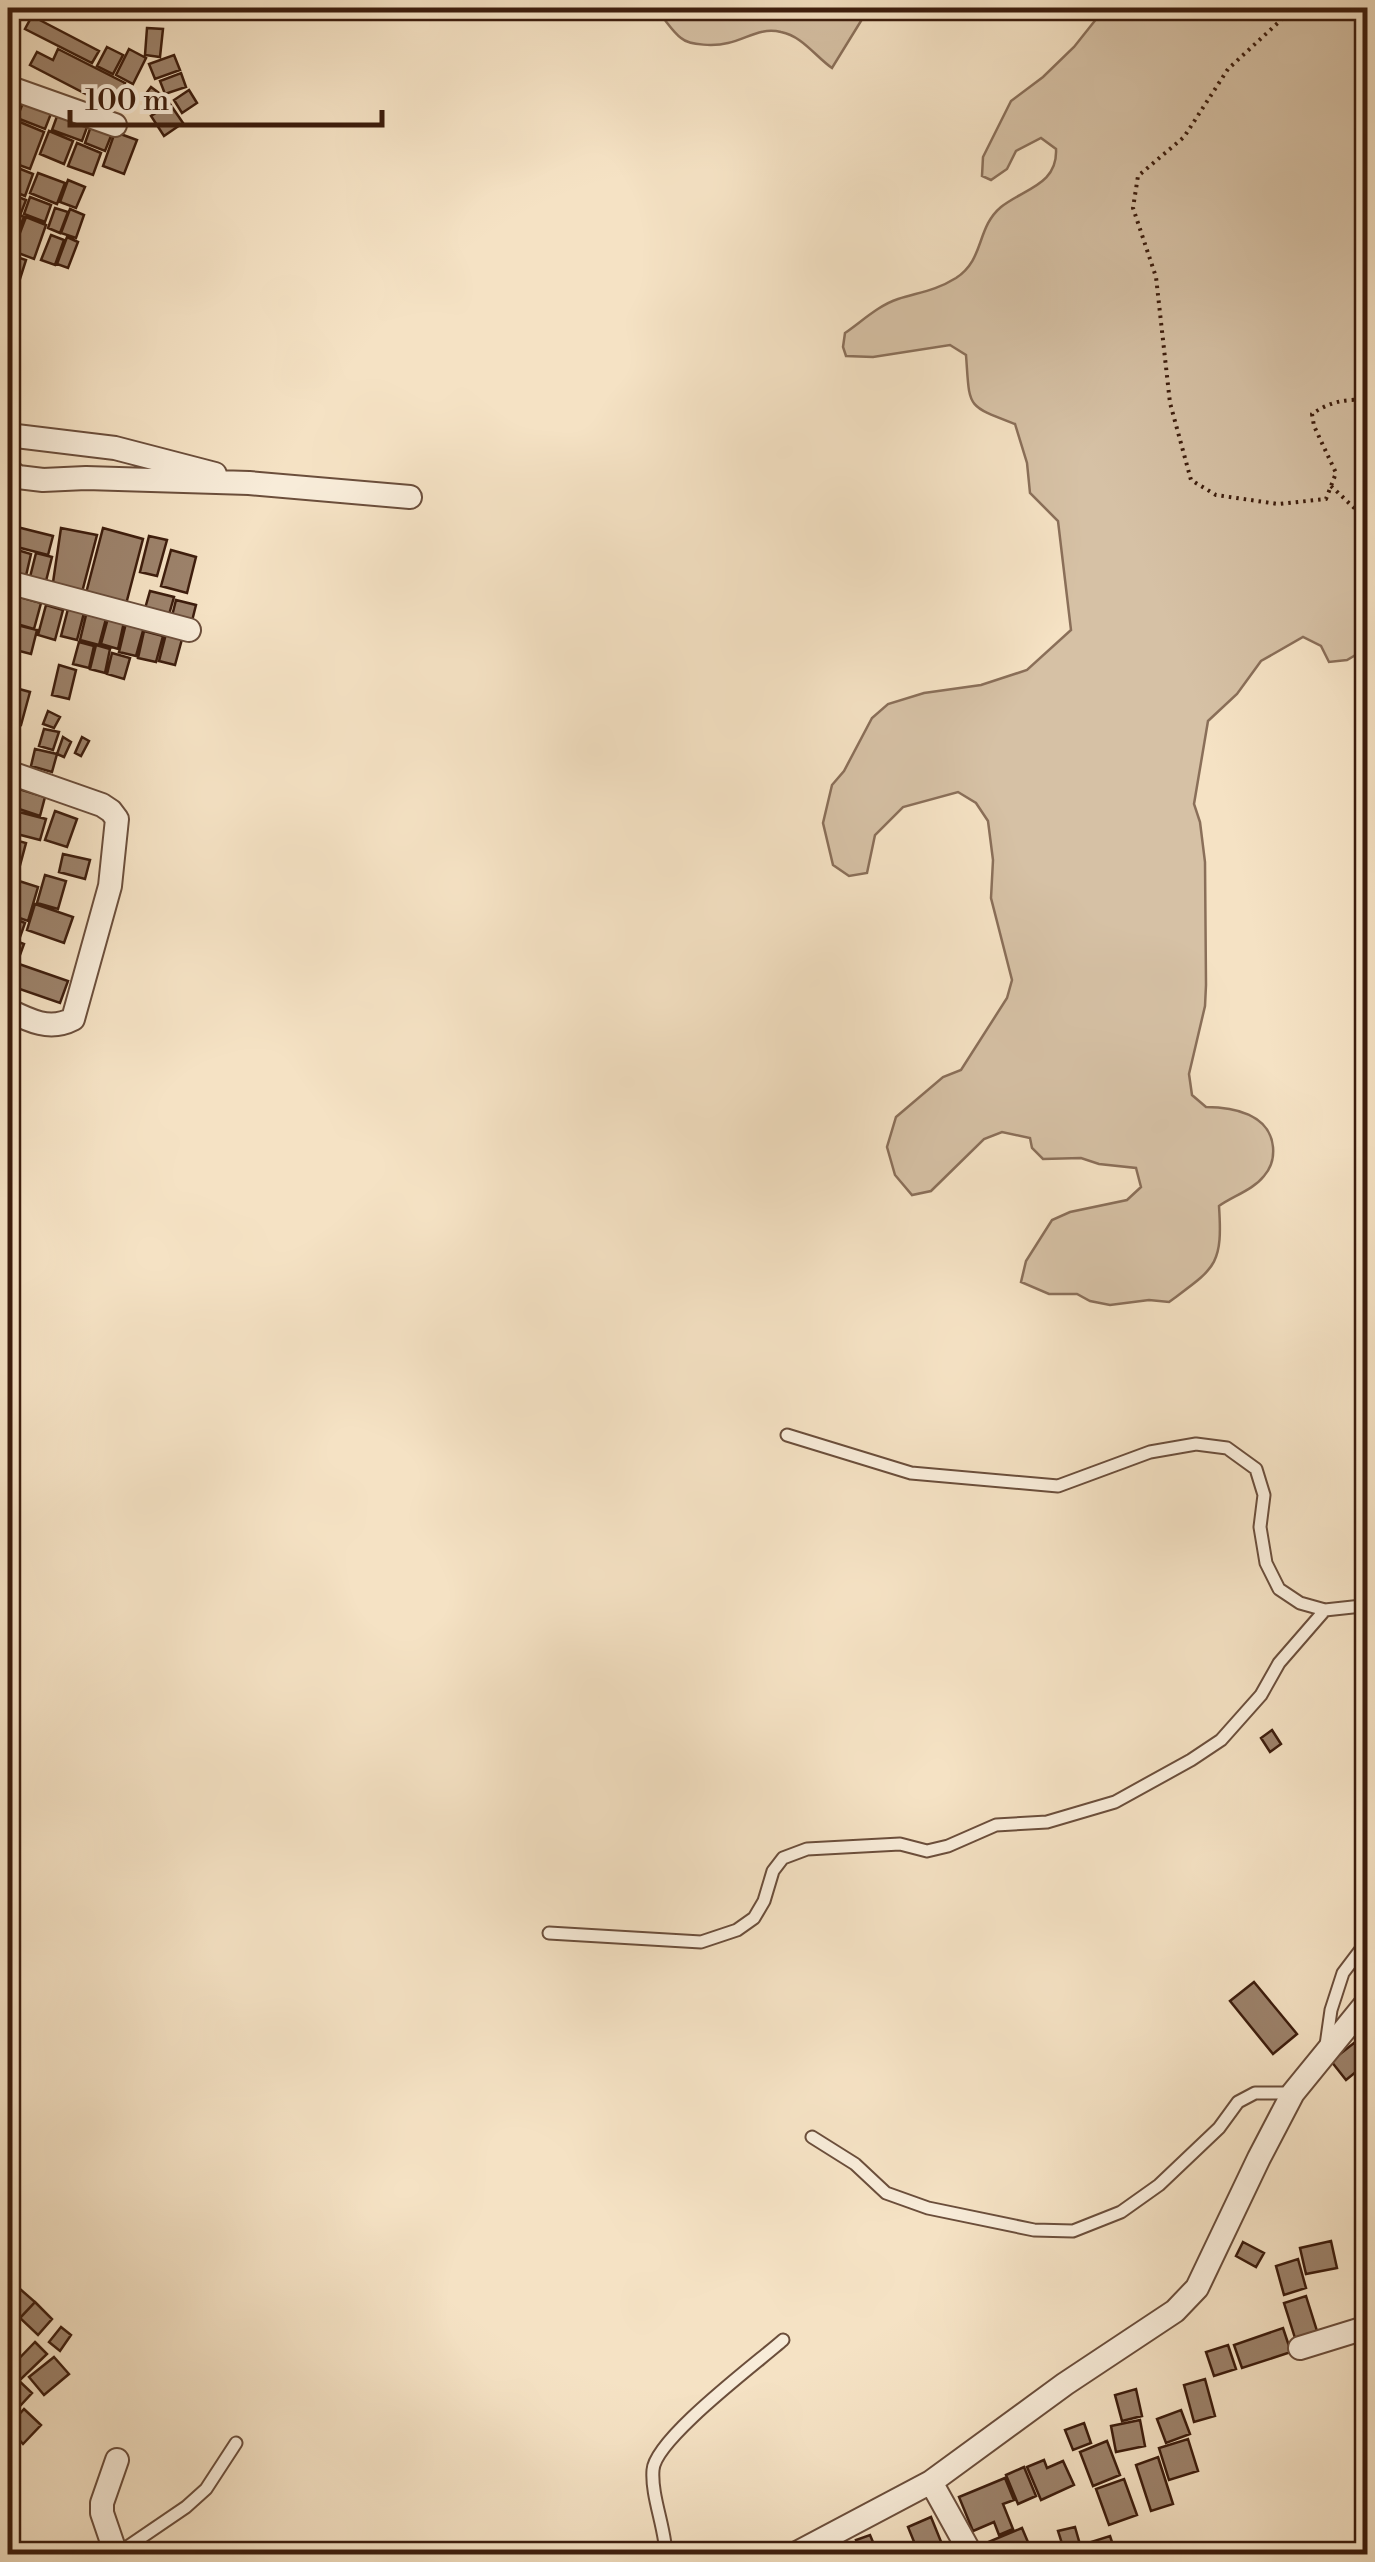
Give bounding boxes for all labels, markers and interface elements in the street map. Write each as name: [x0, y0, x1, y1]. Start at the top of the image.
scale bar: [70, 65, 382, 127]
text: 100 m: [85, 82, 169, 120]

